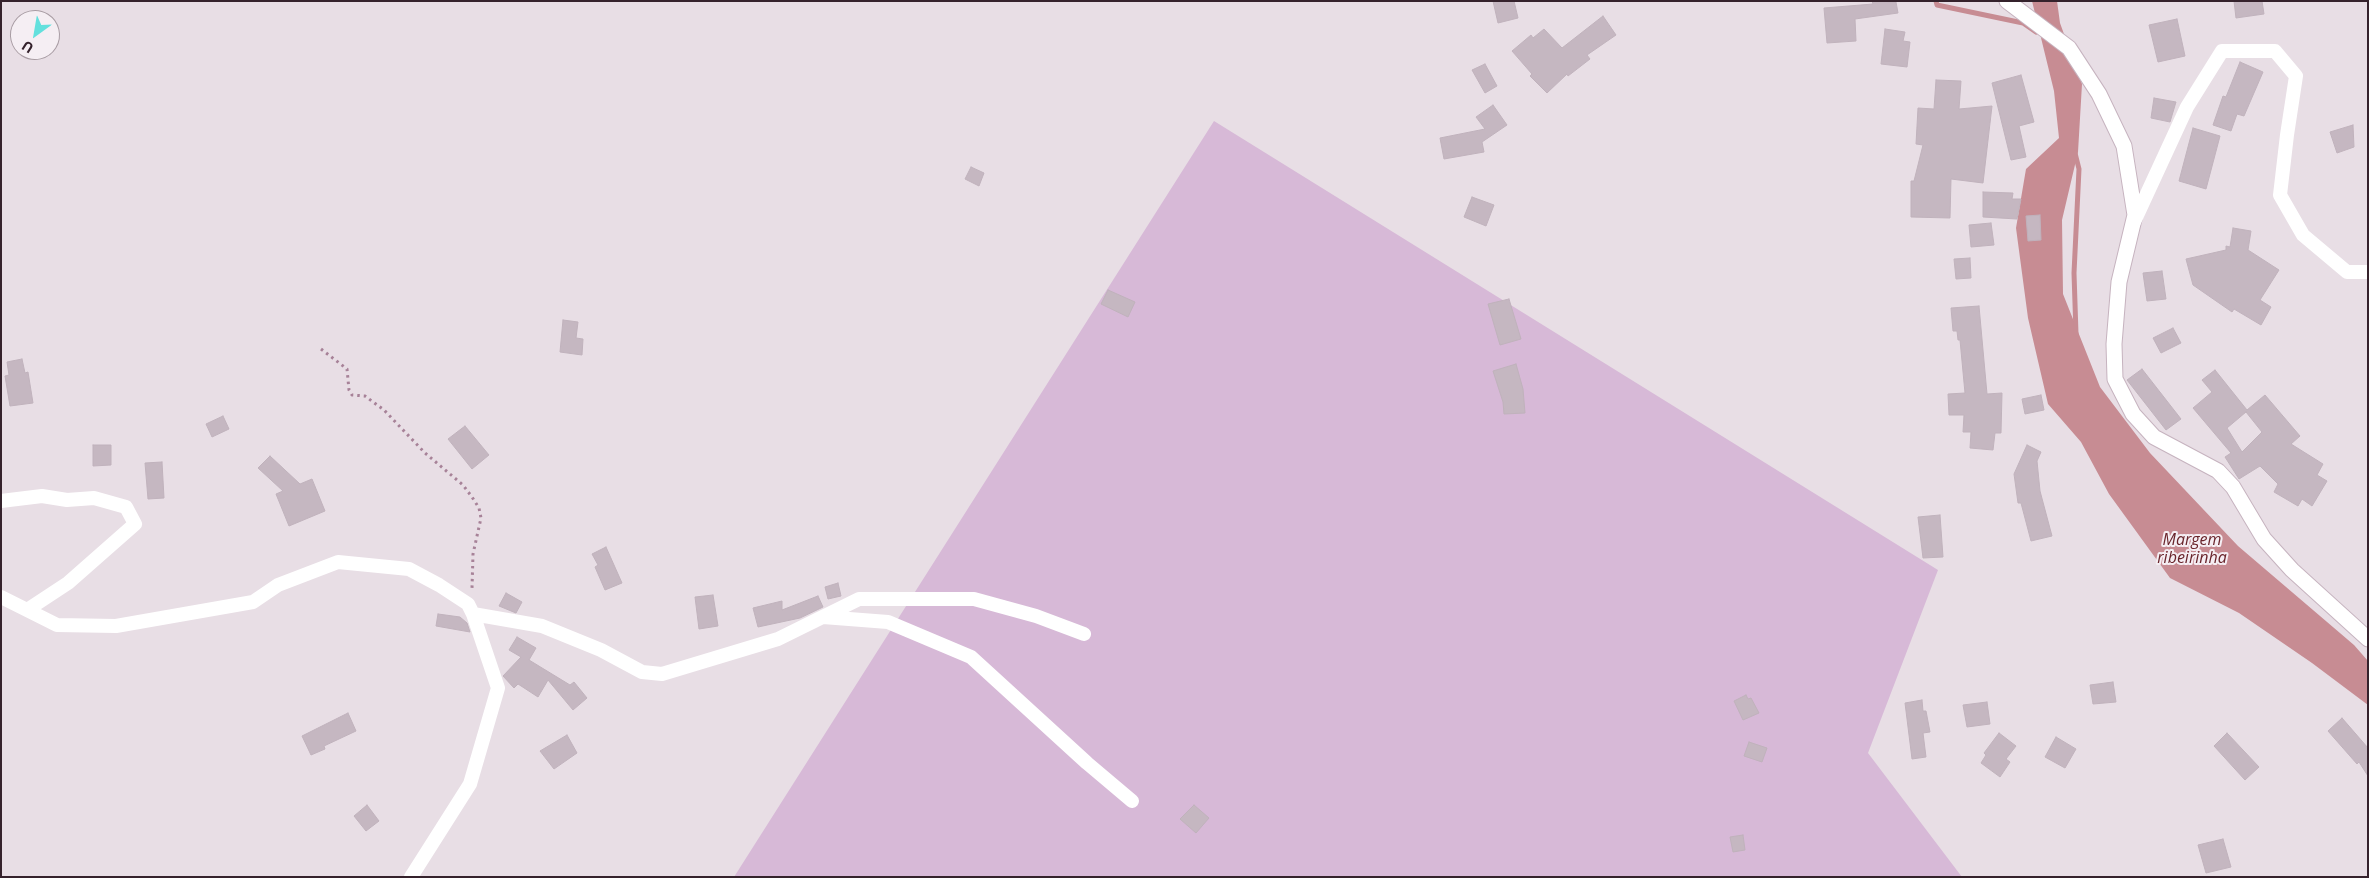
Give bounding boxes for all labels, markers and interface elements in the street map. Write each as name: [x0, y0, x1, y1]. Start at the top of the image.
north arrow: [10, 10, 60, 60]
text: U: [18, 36, 37, 58]
water label: Margem ribeirinha: [2157, 530, 2227, 568]

